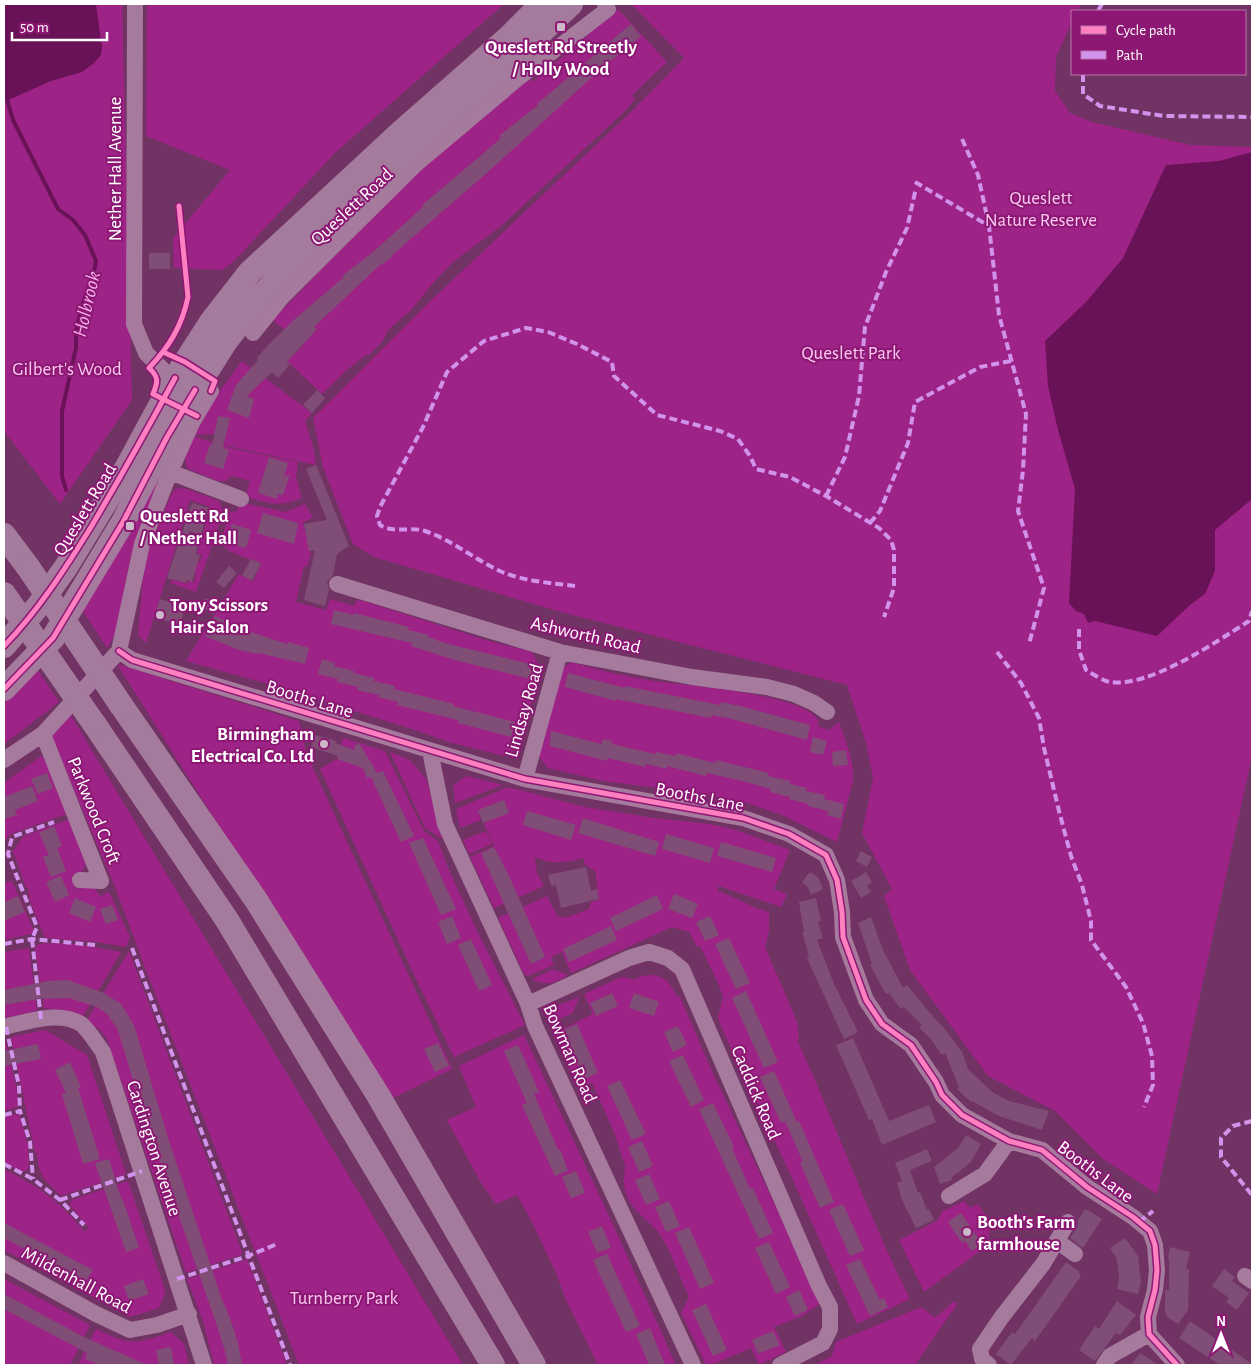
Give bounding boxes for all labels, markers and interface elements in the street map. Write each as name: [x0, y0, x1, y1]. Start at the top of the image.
scale bar: [12, 10, 108, 42]
legend: [1071, 10, 1246, 75]
text: 50 m: [20, 20, 49, 35]
marker: Queslett Rd Streetly / Holly Wood: [555, 21, 567, 33]
text: Cycle path: [1116, 23, 1176, 38]
place label: Queslett Rd Streetly / Holly Wood: [485, 38, 637, 79]
text: Path: [1116, 48, 1143, 63]
street label: Nether Hall Avenue: [106, 97, 125, 241]
street label: Queslett Road: [307, 165, 397, 250]
park label: Queslett Nature Reserve: [985, 189, 1097, 230]
water label: Holbrook: [70, 269, 104, 339]
park label: Queslett Park: [801, 344, 901, 363]
park label: Gilbert's Wood: [12, 360, 122, 379]
street label: Queslett Road: [50, 460, 120, 559]
place label: Queslett Rd / Nether Hall: [139, 507, 237, 548]
marker: Queslett Rd / Nether Hall: [124, 520, 136, 532]
place label: Tony Scissors Hair Salon: [170, 596, 268, 637]
marker: Tony Scissors Hair Salon: [154, 609, 166, 621]
street label: Ashworth Road: [529, 614, 643, 657]
street label: Lindsay Road: [502, 661, 547, 760]
street label: Booths Lane: [264, 677, 355, 722]
place label: Birmingham Electrical Co. Ltd: [191, 725, 314, 766]
marker: Birmingham Electrical Co. Ltd: [318, 738, 330, 750]
street label: Parkwood Croft: [64, 754, 124, 867]
street label: Booths Lane: [654, 780, 746, 815]
street label: Bowman Road: [539, 1001, 600, 1106]
street label: Caddick Road: [727, 1043, 784, 1142]
street label: Cardington Avenue: [123, 1078, 184, 1219]
street label: Booths Lane: [1054, 1138, 1137, 1207]
place label: Booth's Farm farmhouse: [977, 1213, 1075, 1254]
marker: Booth's Farm farmhouse: [961, 1226, 973, 1238]
street label: Mildenhall Road: [18, 1243, 135, 1317]
park label: Turnberry Park: [290, 1289, 399, 1308]
north arrow: [1196, 1309, 1246, 1359]
text: N: [1216, 1315, 1226, 1329]

